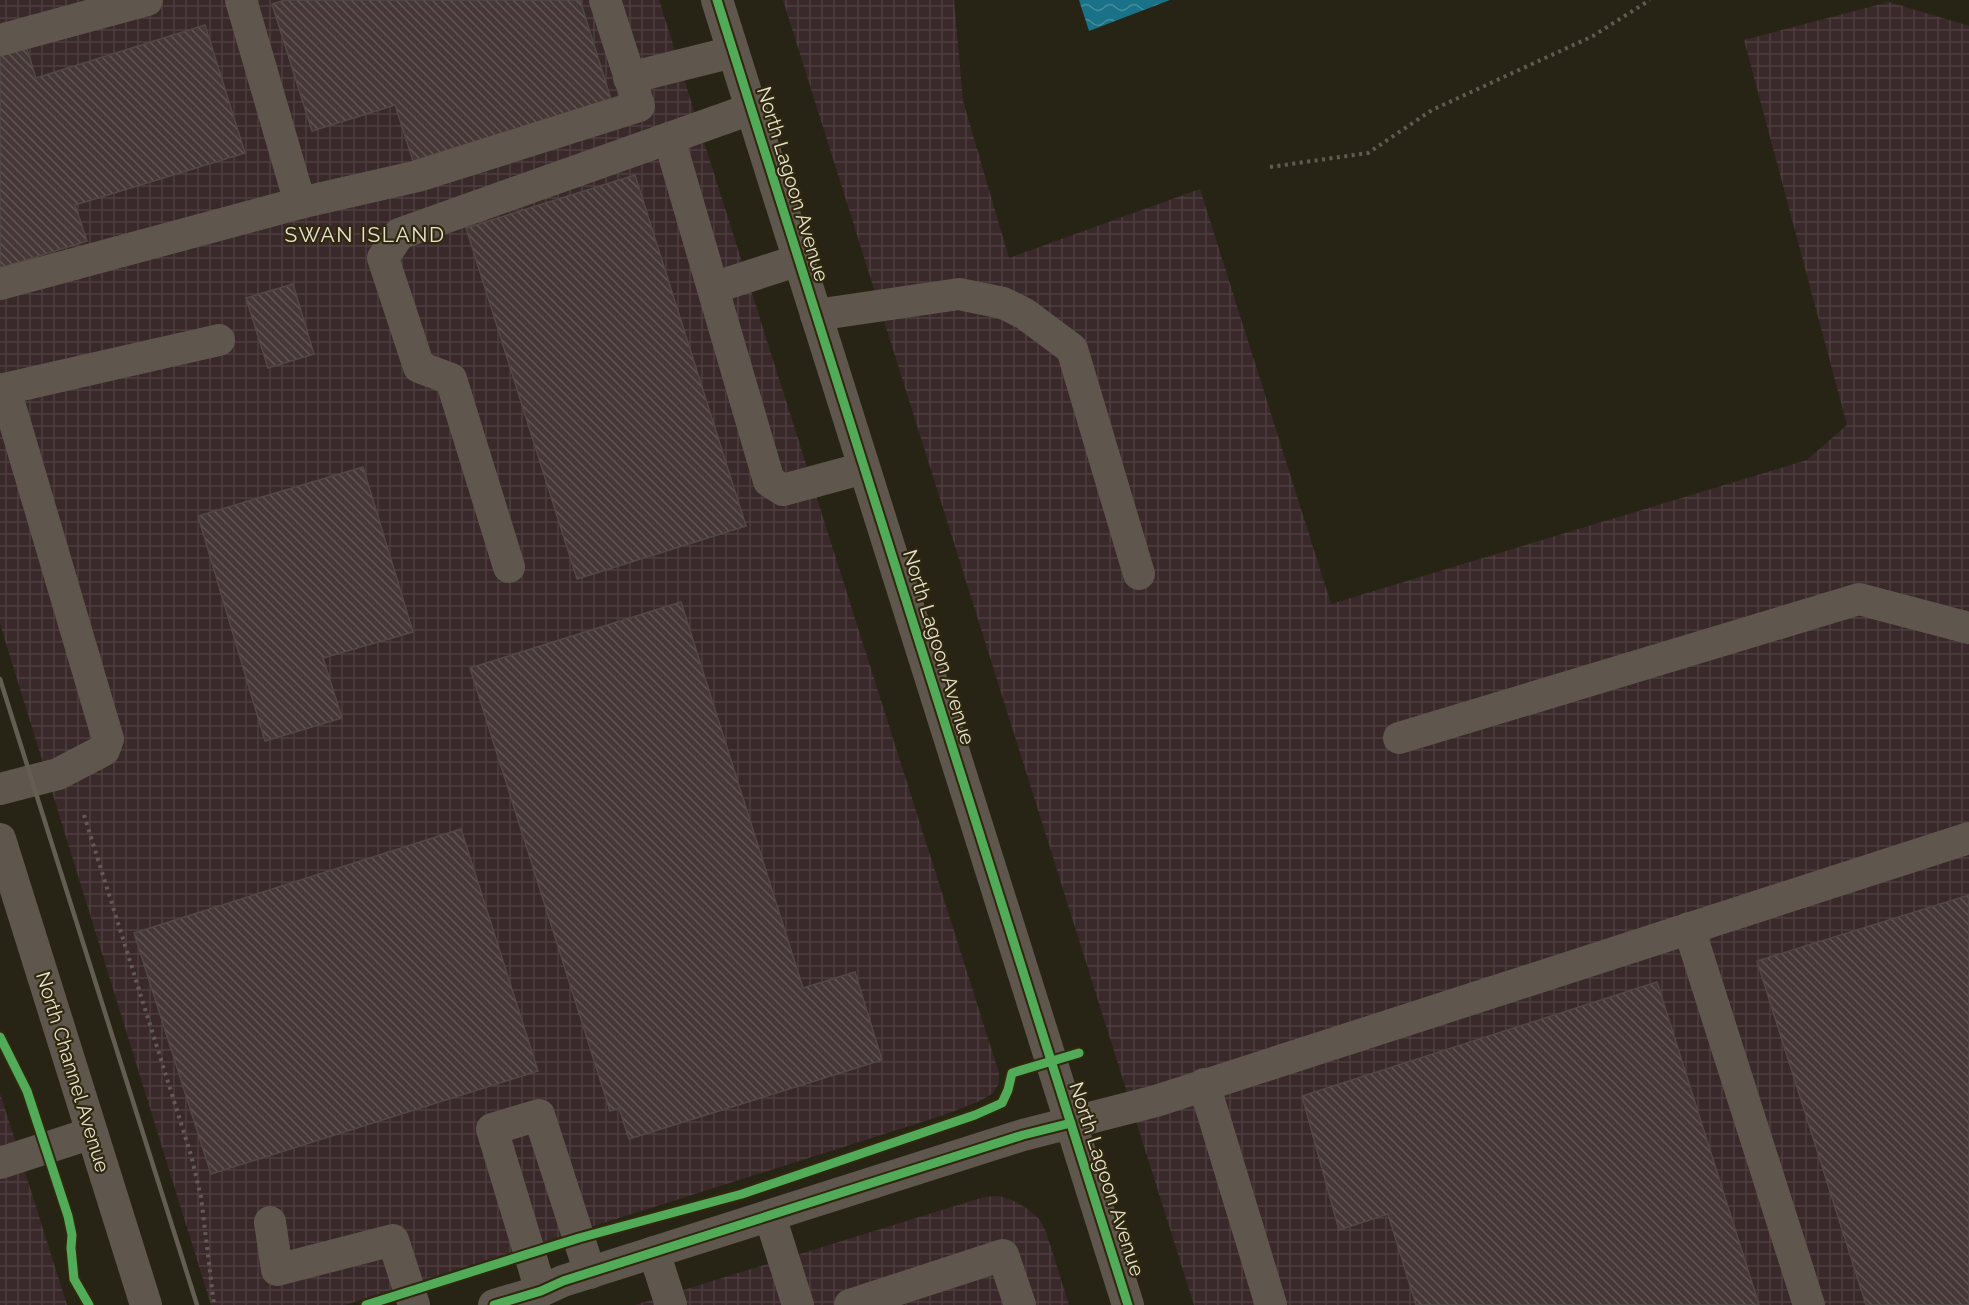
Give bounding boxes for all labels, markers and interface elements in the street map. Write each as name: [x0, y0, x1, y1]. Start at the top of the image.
street label: North Lagoon Avenue: [752, 84, 834, 285]
district label: SWAN ISLAND: [284, 222, 446, 247]
street label: North Lagoon Avenue: [898, 547, 980, 748]
street label: North Channel Avenue: [31, 969, 115, 1175]
street label: North Lagoon Avenue: [1064, 1079, 1150, 1279]

